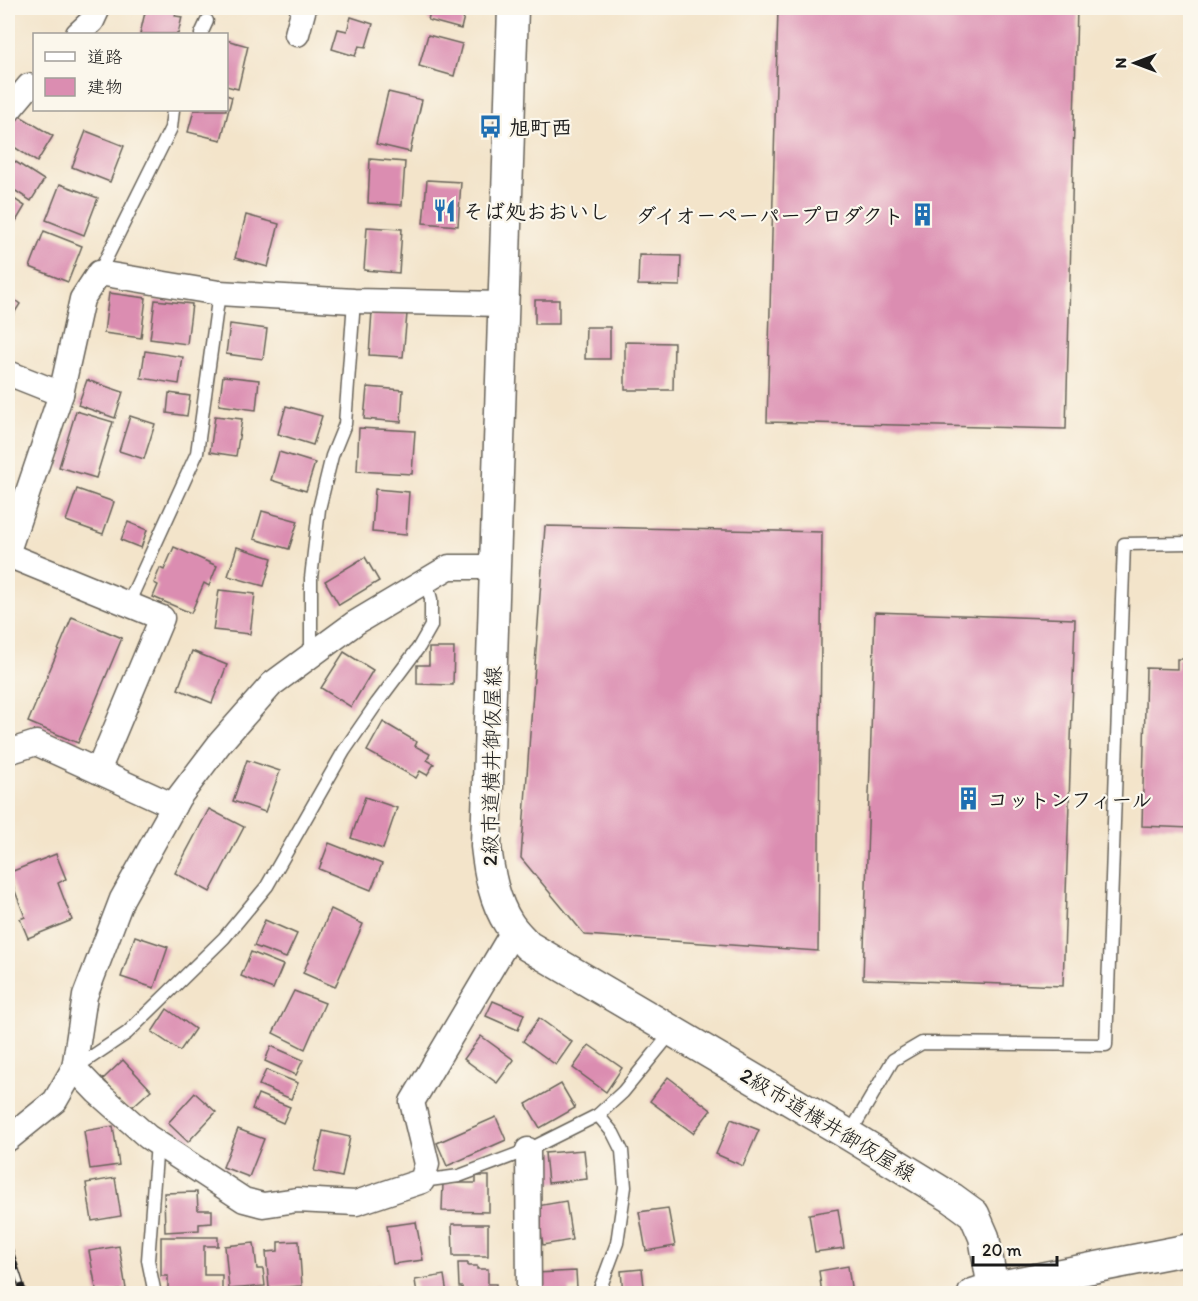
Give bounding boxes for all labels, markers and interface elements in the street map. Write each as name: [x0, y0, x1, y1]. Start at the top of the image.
legend: [33, 33, 228, 111]
north arrow: [1105, 33, 1165, 93]
text: 道路: [87, 46, 123, 68]
text: N: [1111, 58, 1130, 68]
text: 建物: [87, 76, 123, 98]
bus stop icon: 旭町西: [478, 114, 504, 140]
place label: 旭町西: [509, 115, 572, 140]
restaurant icon: そば処おおいし: [432, 198, 458, 224]
place label: そば処おおいし: [463, 199, 610, 224]
building icon: ダイオ－ペーパープロダクト: [909, 202, 935, 228]
place label: ダイオ－ペーパープロダクト: [636, 203, 904, 228]
street label: 2級市道横井御仮屋線: [477, 666, 505, 866]
building icon: コットンフィール: [956, 786, 982, 812]
place label: コットンフィール: [987, 787, 1152, 812]
street label: 2級市道横井御仮屋線: [736, 1062, 920, 1186]
scale bar: [973, 1229, 1057, 1267]
text: 20 m: [982, 1239, 1022, 1261]

